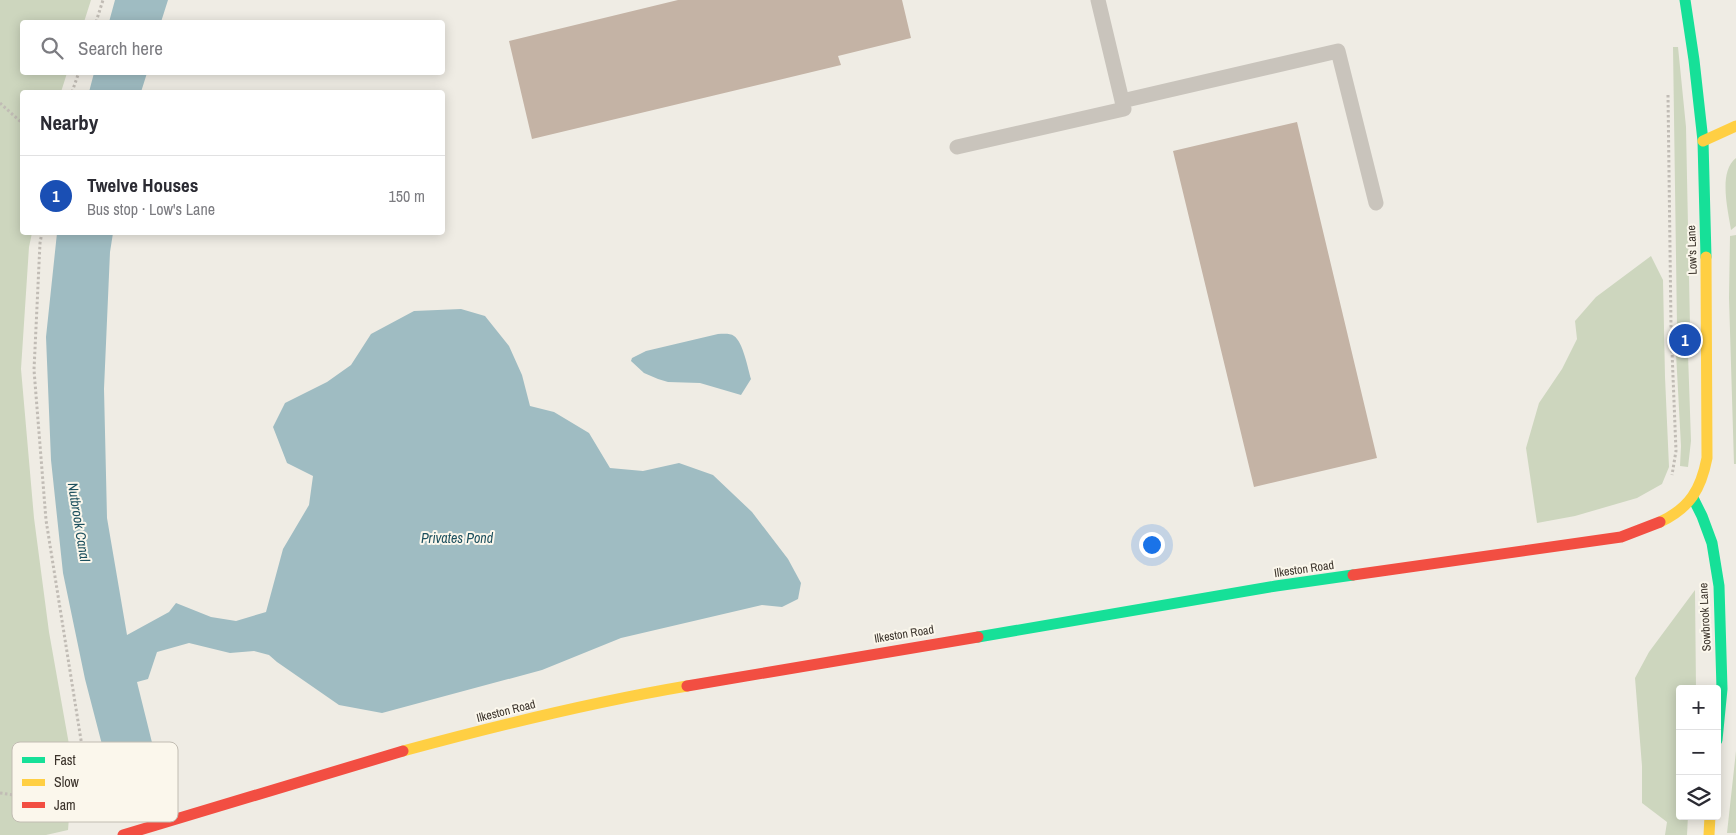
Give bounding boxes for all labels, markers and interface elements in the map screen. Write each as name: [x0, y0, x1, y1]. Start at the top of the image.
search box: [20, 20, 445, 75]
icon: search: [38, 34, 66, 62]
text: Search here: [78, 35, 163, 61]
text: Nearby: [40, 108, 98, 137]
text: Twelve Houses: [87, 172, 198, 198]
text: 1: [52, 185, 60, 207]
text: 150 m: [389, 185, 425, 207]
text: Bus stop · Low's Lane: [87, 198, 215, 220]
street label: Low's Lane: [1683, 225, 1701, 275]
pin: 1: [1669, 321, 1701, 359]
water label: Nutbrook Canal: [64, 481, 94, 563]
water label: Privates Pond: [421, 529, 494, 547]
your location: [1139, 532, 1165, 558]
street label: Ilkeston Road: [1273, 557, 1335, 581]
street label: Sowbrook Lane: [1695, 582, 1715, 652]
street label: Ilkeston Road: [873, 621, 935, 647]
map controls: [1676, 685, 1721, 820]
button: +: [1676, 685, 1721, 730]
street label: Ilkeston Road: [475, 696, 537, 726]
button: −: [1676, 730, 1721, 775]
legend: [12, 742, 178, 822]
text: Fast: [54, 751, 76, 769]
text: Slow: [54, 773, 80, 791]
button: layers: [1676, 775, 1721, 820]
text: Jam: [54, 796, 76, 814]

